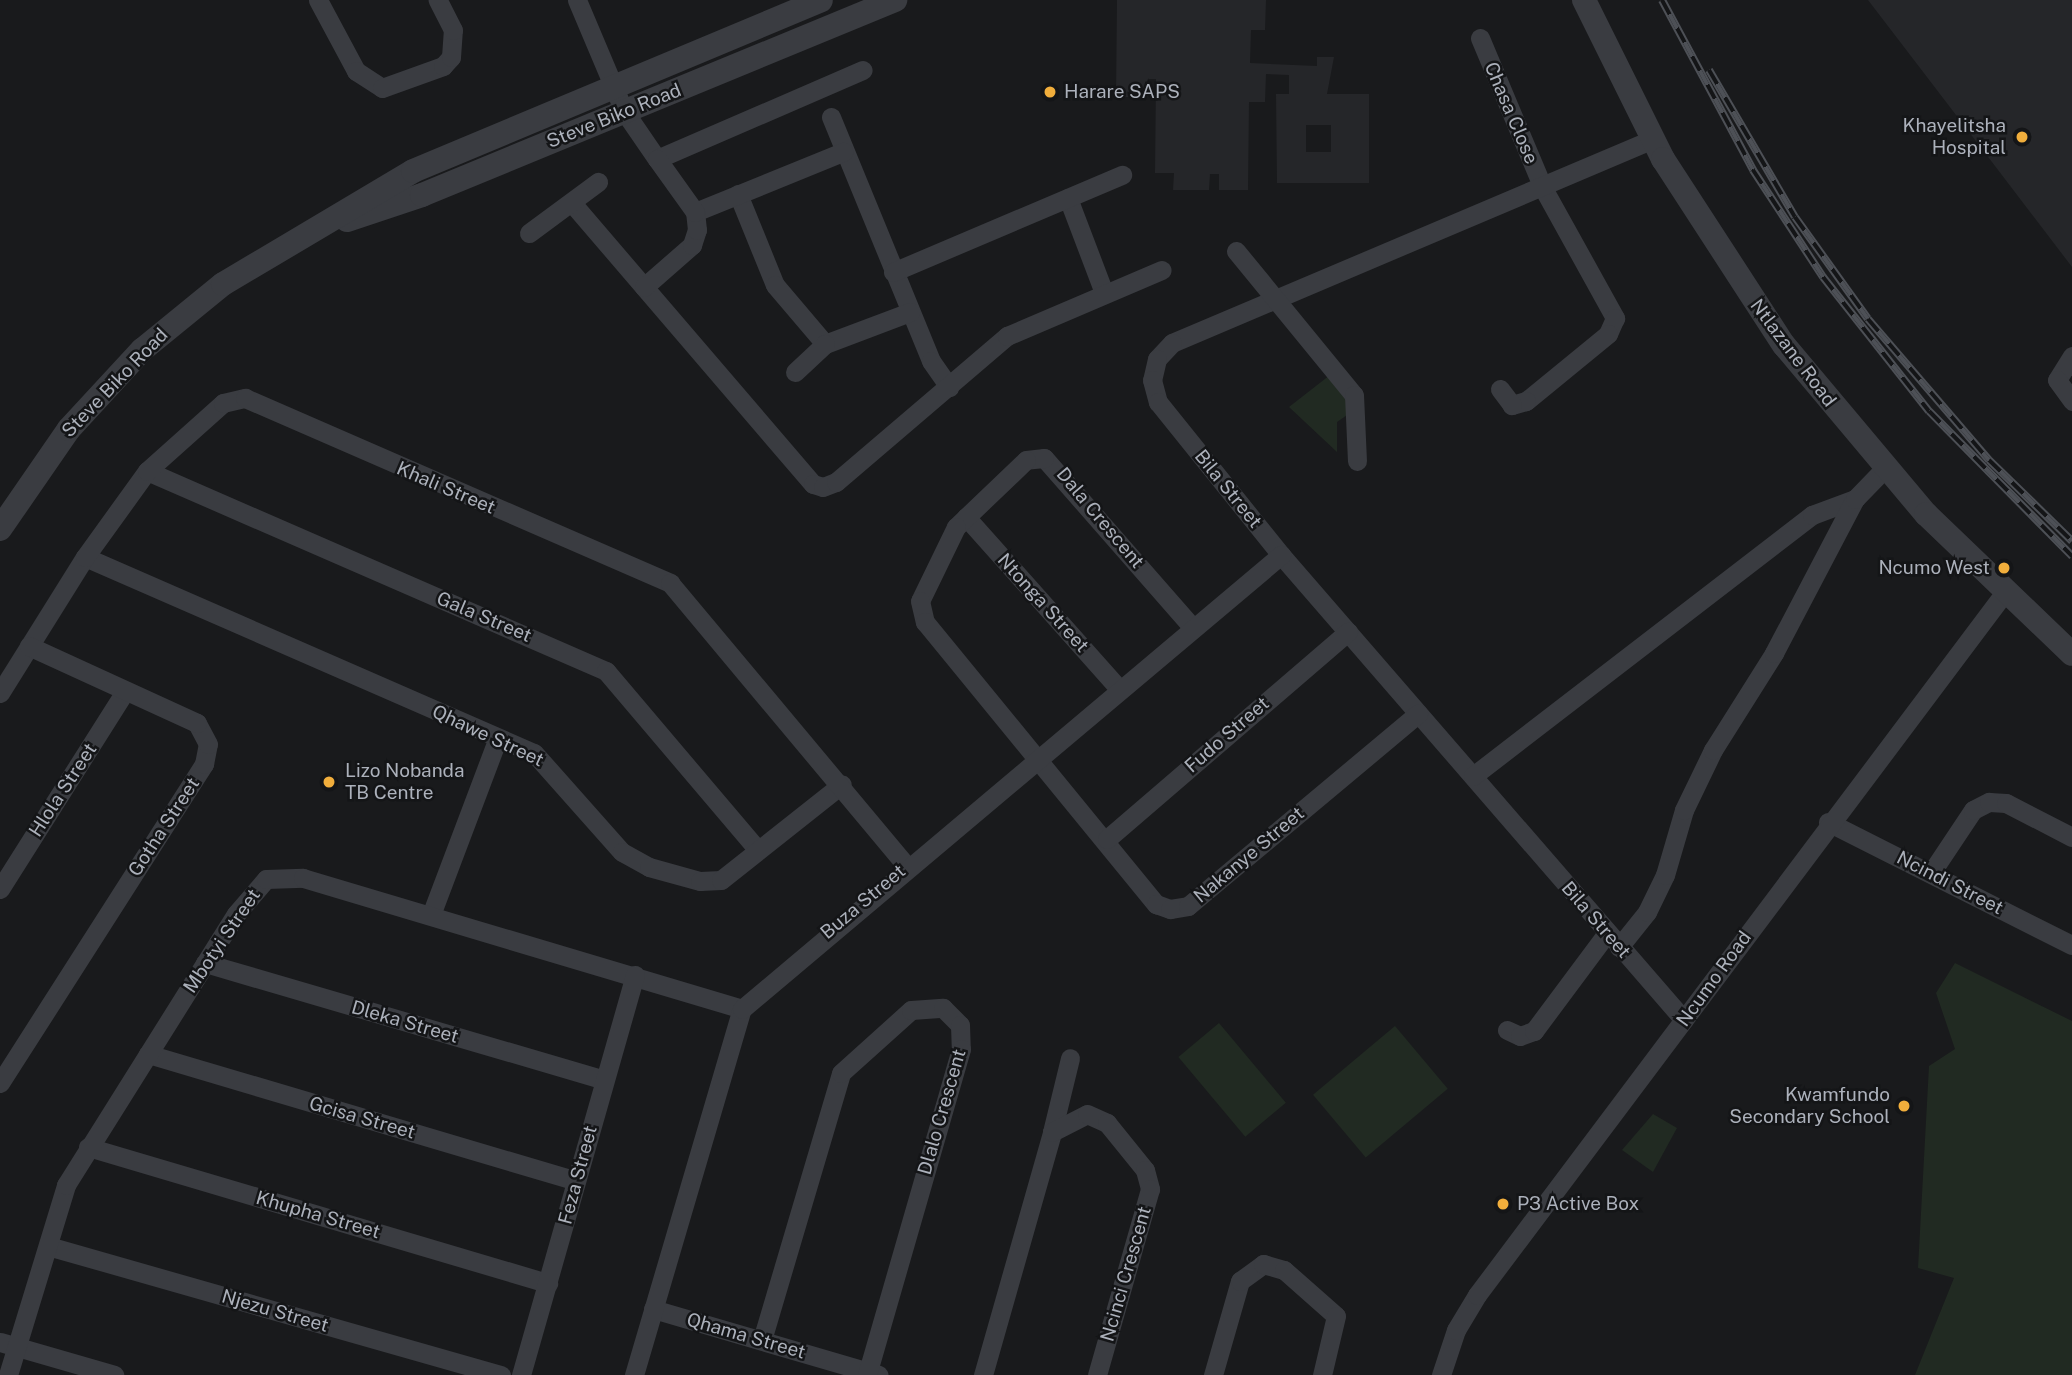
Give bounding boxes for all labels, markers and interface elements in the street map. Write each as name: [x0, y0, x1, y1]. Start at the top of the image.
street label: Chasa Close: [1479, 59, 1543, 167]
street label: Steve Biko Road: [543, 79, 685, 153]
place label: Harare SAPS: [1064, 81, 1180, 103]
marker: Harare SAPS: [1042, 84, 1058, 100]
place label: Khayelitsha Hospital: [1902, 115, 2006, 159]
marker: Khayelitsha Hospital: [2012, 127, 2032, 147]
street label: Ntlazane Road: [1745, 295, 1841, 411]
street label: Steve Biko Road: [57, 324, 173, 442]
street label: Bila Street: [1190, 445, 1266, 533]
street label: Khali Street: [393, 457, 499, 519]
street label: Dala Crescent: [1051, 463, 1149, 573]
street label: Ntonga Street: [993, 549, 1093, 657]
place label: Ncumo West: [1878, 557, 1990, 579]
marker: Ncumo West: [1996, 560, 2012, 576]
street label: Gala Street: [433, 587, 535, 647]
street label: Fudo Street: [1180, 692, 1274, 778]
street label: Qhawe Street: [428, 700, 548, 772]
street label: Hlola Street: [24, 739, 102, 841]
place label: Lizo Nobanda TB Centre: [345, 760, 465, 804]
marker: Lizo Nobanda TB Centre: [319, 772, 339, 792]
street label: Gotha Street: [124, 773, 204, 881]
street label: Nakanye Street: [1189, 802, 1309, 908]
street label: Ncindi Street: [1893, 846, 2007, 920]
street label: Buza Street: [816, 860, 910, 944]
street label: Bila Street: [1557, 877, 1635, 963]
street label: Mbotyi Street: [179, 885, 265, 997]
street label: Ncumo Road: [1672, 927, 1756, 1031]
street label: Dleka Street: [349, 996, 461, 1048]
street label: Dlalo Crescent: [913, 1047, 971, 1177]
place label: Kwamfundo Secondary School: [1729, 1084, 1890, 1128]
street label: Gcisa Street: [306, 1092, 418, 1144]
marker: Kwamfundo Secondary School: [1896, 1098, 1912, 1114]
street label: Feza Street: [554, 1123, 602, 1227]
street label: Khupha Street: [253, 1186, 383, 1244]
place label: P3 Active Box: [1517, 1193, 1639, 1215]
marker: P3 Active Box: [1495, 1196, 1511, 1212]
street label: Ncinci Crescent: [1096, 1204, 1156, 1344]
street label: Njezu Street: [219, 1285, 331, 1337]
street label: Qhama Street: [684, 1308, 808, 1364]

